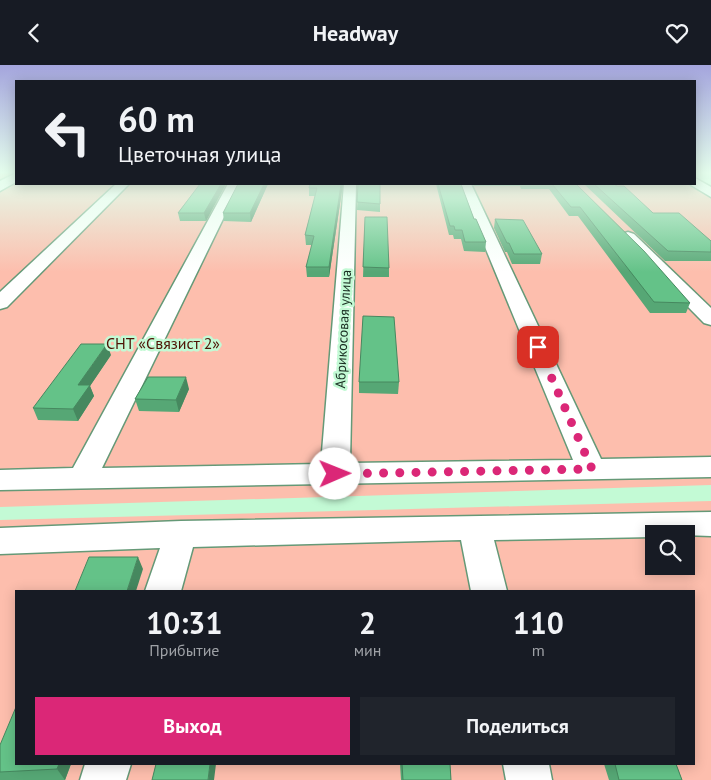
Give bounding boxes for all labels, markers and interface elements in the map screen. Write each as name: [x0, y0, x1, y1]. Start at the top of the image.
icon: back: [20, 19, 48, 47]
text: Headway: [313, 19, 398, 47]
icon: heart: [663, 19, 691, 47]
text: 60 m: [118, 96, 195, 142]
icon: left: [35, 100, 100, 165]
text: Цветочная улица: [118, 140, 281, 168]
street label: Абрикосовая улица: [331, 269, 355, 389]
pin: [517, 326, 559, 368]
park label: СНТ «Связист 2»: [106, 333, 220, 353]
icon: arrive: [524, 333, 552, 361]
position arrow: [308, 447, 360, 499]
map controls: [645, 525, 695, 575]
button: search: [645, 525, 695, 575]
text: 10:31: [146, 603, 222, 642]
text: 2: [359, 603, 376, 642]
text: 110: [513, 603, 564, 642]
text: Прибытие: [149, 640, 220, 660]
text: мин: [354, 640, 381, 660]
text: m: [532, 640, 545, 660]
button: Выход: [35, 697, 350, 755]
button: Поделиться: [360, 697, 675, 755]

